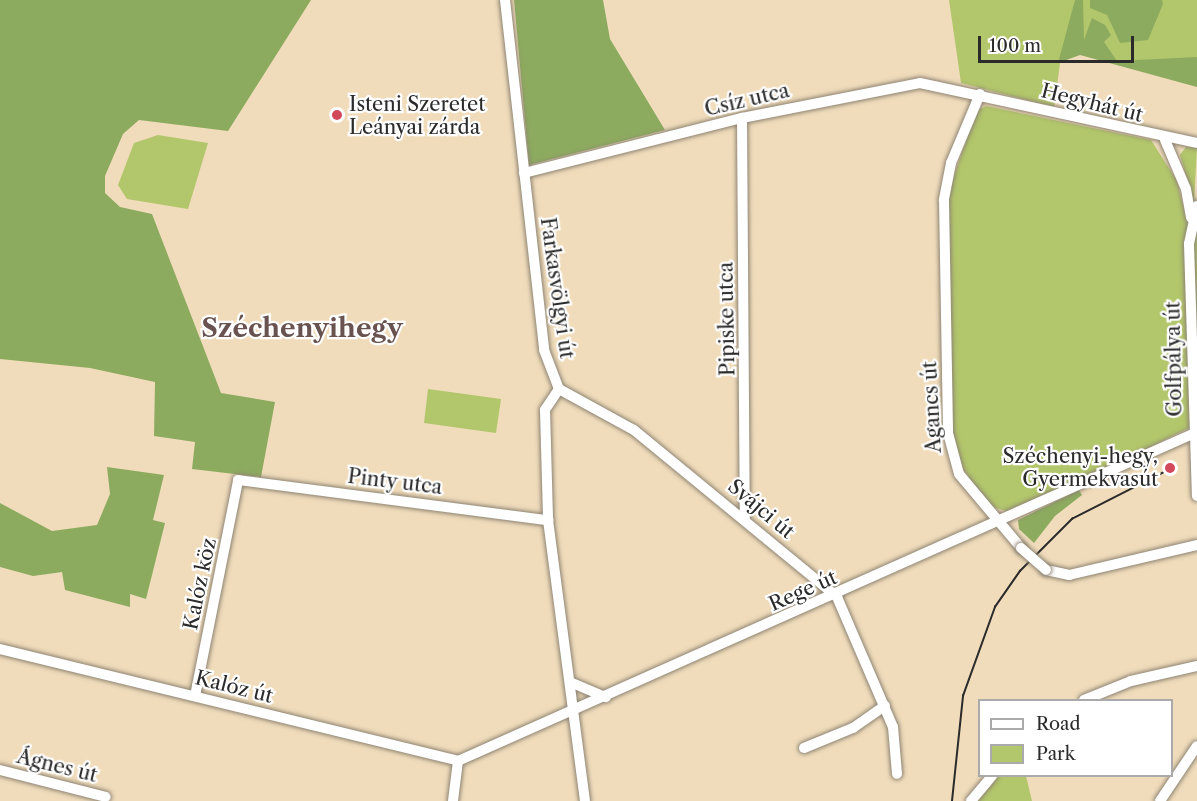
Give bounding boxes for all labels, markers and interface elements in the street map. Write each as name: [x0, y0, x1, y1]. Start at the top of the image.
scale bar: [981, 24, 1137, 62]
text: 100 m: [989, 35, 1041, 57]
street label: Csíz utca: [702, 79, 792, 121]
street label: Hegyhát út: [1039, 79, 1145, 127]
place label: Isteni Szeretet Leányai zárda: [349, 92, 485, 139]
marker: Isteni Szeretet Leányai zárda: [330, 108, 344, 122]
street label: Farkasvölgyi út: [535, 216, 579, 360]
street label: Pipiske utca: [714, 262, 740, 376]
street label: Golfpálya út: [1161, 301, 1187, 417]
district label: Széchenyihegy: [201, 313, 403, 345]
street label: Agancs út: [918, 360, 946, 454]
place label: Széchenyi-hegy, Gyermekvasút: [1003, 444, 1158, 491]
marker: Széchenyi-hegy, Gyermekvasút: [1163, 461, 1177, 475]
street label: Pinty utca: [346, 464, 444, 500]
street label: Svájci út: [723, 474, 799, 544]
street label: Kalóz köz: [179, 536, 221, 632]
street label: Rege út: [765, 565, 841, 617]
street label: Kalóz út: [193, 666, 275, 708]
legend: [978, 699, 1173, 777]
text: Road: [1036, 713, 1081, 735]
text: Park: [1036, 743, 1075, 765]
street label: Ágnes út: [14, 744, 100, 788]

